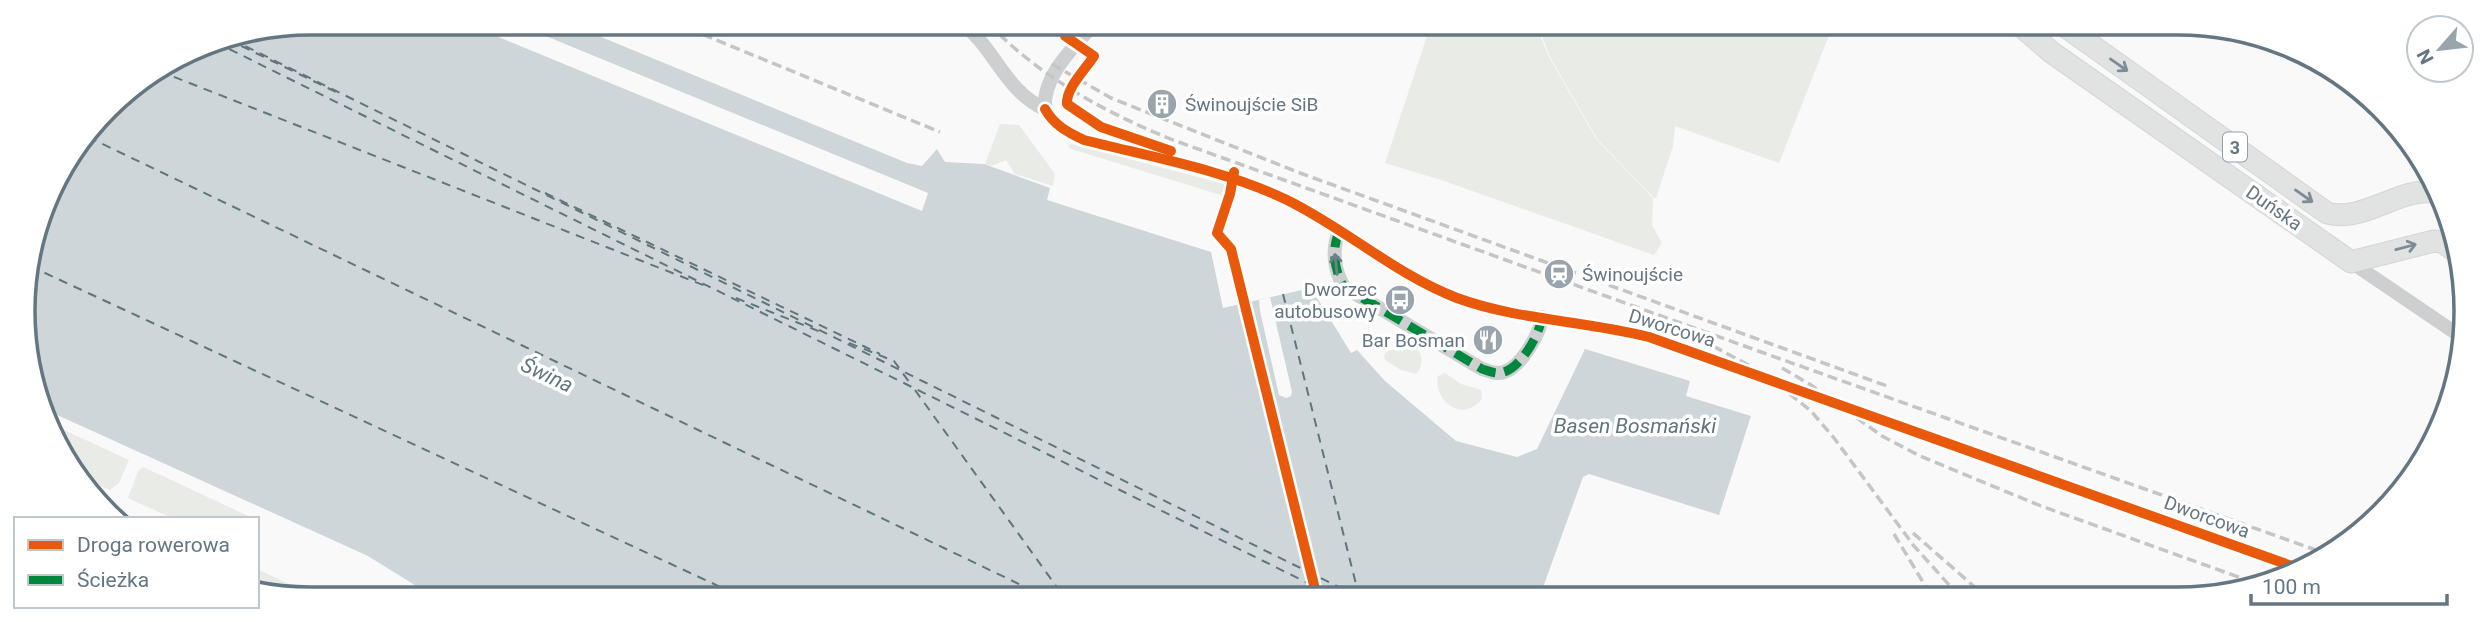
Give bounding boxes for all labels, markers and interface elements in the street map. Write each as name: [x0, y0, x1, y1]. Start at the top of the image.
north arrow: [2405, 14, 2475, 84]
text: N: [2412, 45, 2439, 68]
one-way arrow: [2109, 57, 2128, 72]
building icon: Świnoujście SiB: [1145, 87, 1179, 121]
place label: Świnoujście SiB: [1185, 93, 1318, 116]
road number: 3: [2223, 132, 2247, 162]
street label: Duńska: [2242, 180, 2306, 236]
one-way arrow: [2294, 189, 2313, 203]
one-way arrow: [2394, 240, 2416, 253]
one-way arrow: [1330, 253, 1343, 276]
station icon: Świnoujście: [1542, 257, 1576, 291]
place label: Świnoujście: [1582, 263, 1683, 286]
place label: Dworzec autobusowy: [1274, 278, 1377, 323]
bus stop icon: Dworzec autobusowy: [1383, 283, 1417, 317]
street label: Dworcowa: [1626, 304, 1718, 352]
restaurant icon: Bar Bosman: [1471, 323, 1505, 357]
place label: Bar Bosman: [1362, 329, 1465, 352]
water label: Świna: [517, 353, 577, 397]
water label: Basen Bosmański: [1554, 414, 1716, 438]
street label: Dworcowa: [2161, 491, 2253, 543]
legend: [14, 517, 259, 608]
text: Droga rowerowa: [77, 533, 230, 557]
scale bar: [2251, 562, 2447, 606]
text: Ścieżka: [77, 568, 149, 592]
text: 100 m: [2262, 575, 2321, 599]

